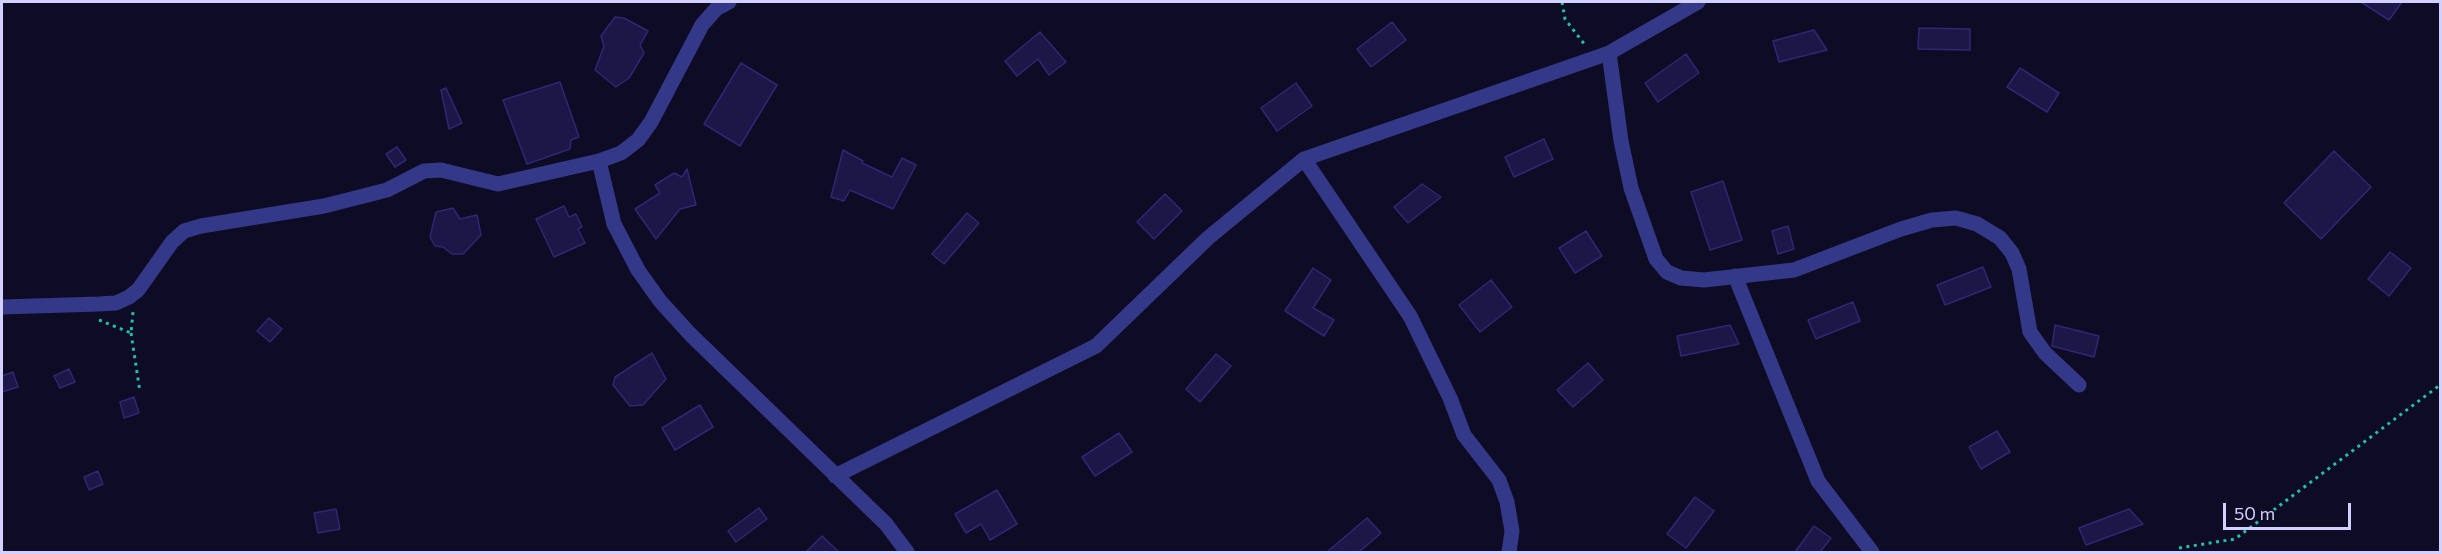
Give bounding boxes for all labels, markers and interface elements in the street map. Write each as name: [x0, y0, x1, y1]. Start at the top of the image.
scale bar: [2226, 491, 2354, 529]
text: 50 m: [2234, 502, 2275, 524]

